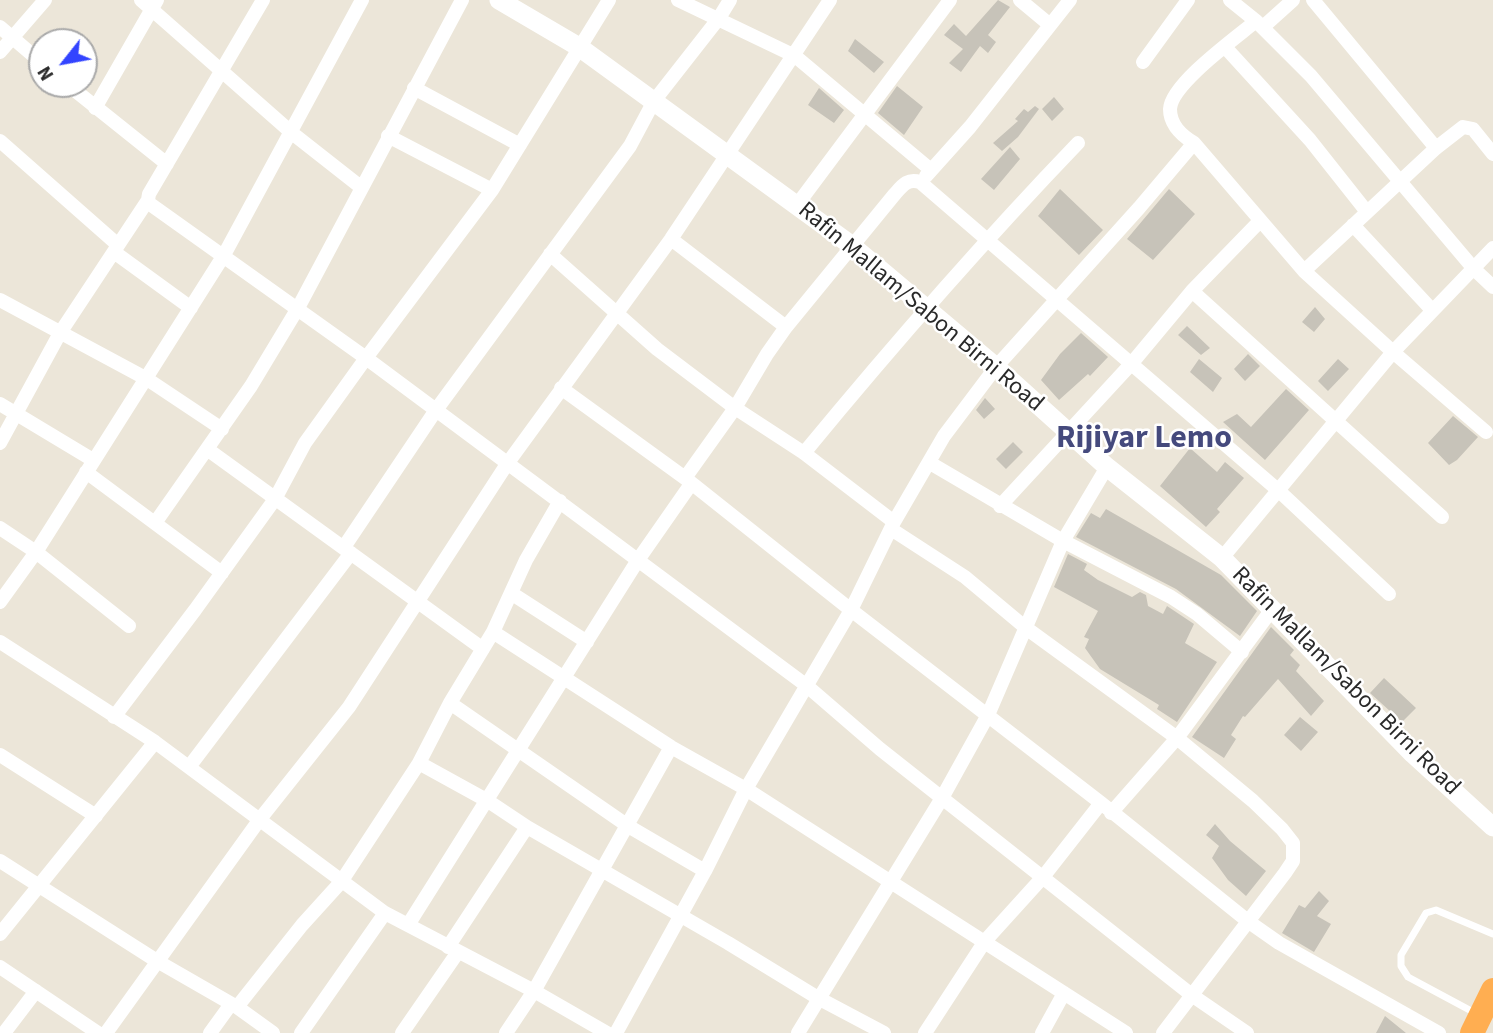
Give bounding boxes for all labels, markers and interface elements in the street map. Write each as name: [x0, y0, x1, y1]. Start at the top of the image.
north arrow: [28, 28, 98, 98]
text: N: [31, 61, 61, 85]
street label: Rafin Mallam/Sabon Birni Road: [791, 197, 1049, 419]
district label: Rijiyar Lemo: [1056, 421, 1232, 459]
street label: Rafin Mallam/Sabon Birni Road: [1225, 562, 1465, 802]

